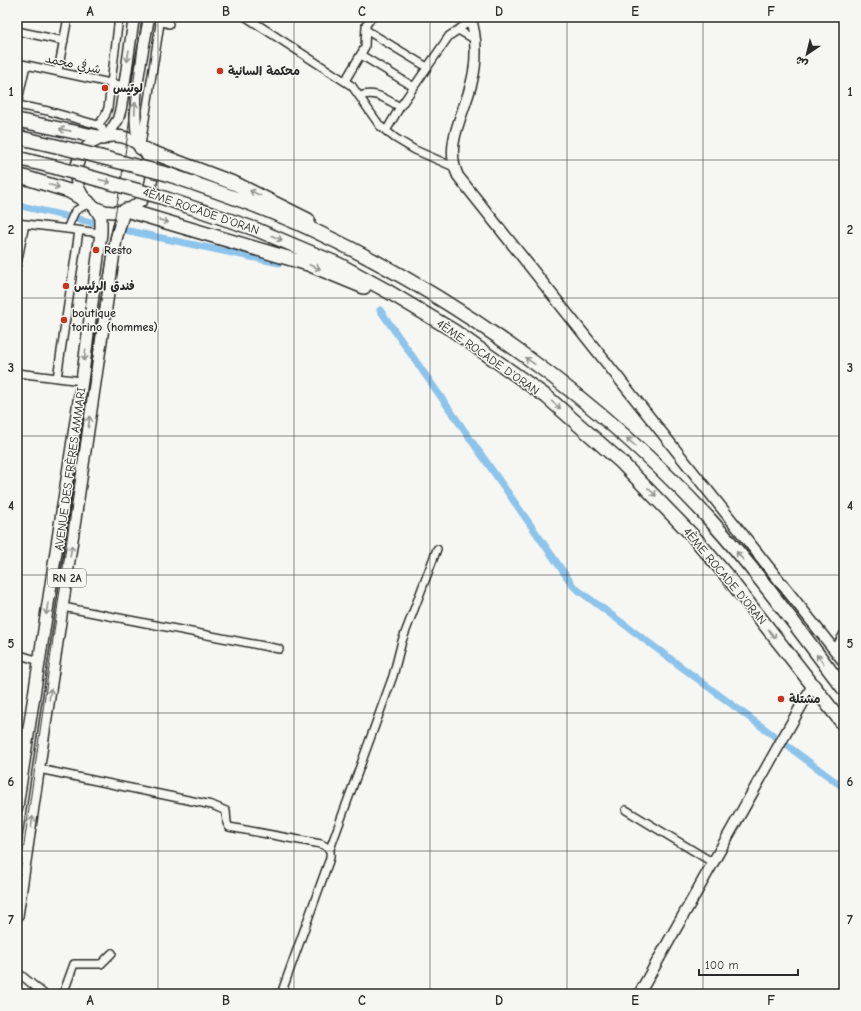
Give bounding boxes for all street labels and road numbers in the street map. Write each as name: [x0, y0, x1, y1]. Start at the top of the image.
street label: شرفي محمد: [43, 50, 102, 79]
street label: 4ÈME ROCADE D'ORAN: [141, 185, 261, 237]
street label: 4ÈME ROCADE D'ORAN: [434, 316, 542, 398]
street label: AVENUE DES FRÈRES AMMARI: [52, 386, 88, 552]
street label: 4ÈME ROCADE D'ORAN: [680, 525, 770, 627]
road number: RN 2A: [48, 569, 86, 587]

